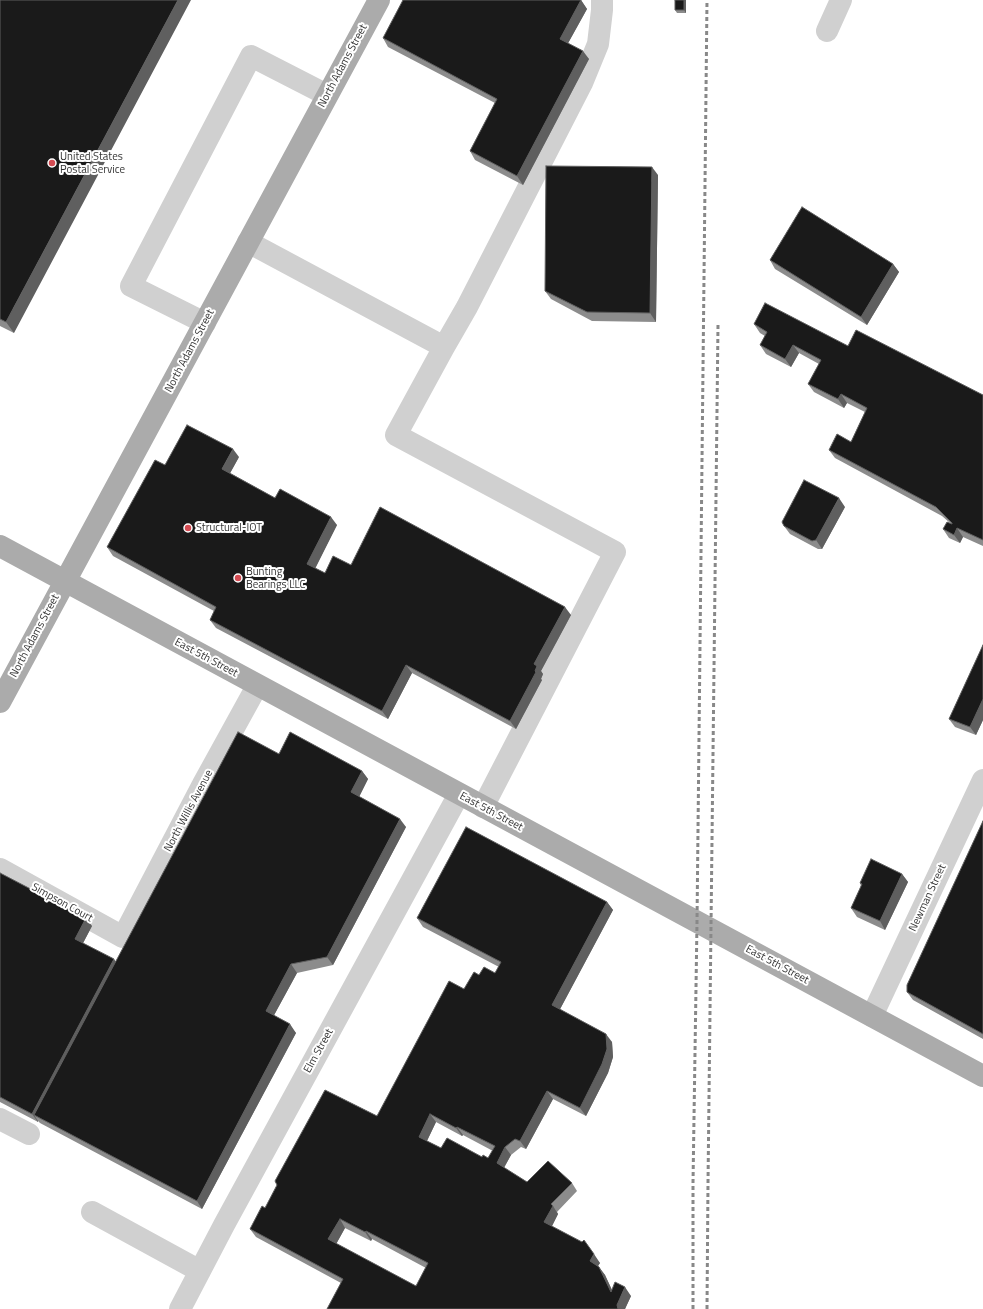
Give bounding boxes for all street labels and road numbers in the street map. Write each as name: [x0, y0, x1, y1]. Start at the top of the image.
street label: North Adams Street: [316, 22, 370, 110]
street label: North Adams Street: [163, 307, 217, 395]
street label: North Adams Street: [8, 592, 62, 680]
street label: East 5th Street: [172, 636, 240, 680]
street label: North Willis Avenue: [162, 768, 216, 854]
street label: East 5th Street: [457, 790, 525, 834]
street label: Newman Street: [907, 862, 949, 934]
street label: Simpson Court: [29, 881, 95, 925]
street label: East 5th Street: [743, 943, 811, 987]
street label: Elm Street: [301, 1027, 337, 1075]

